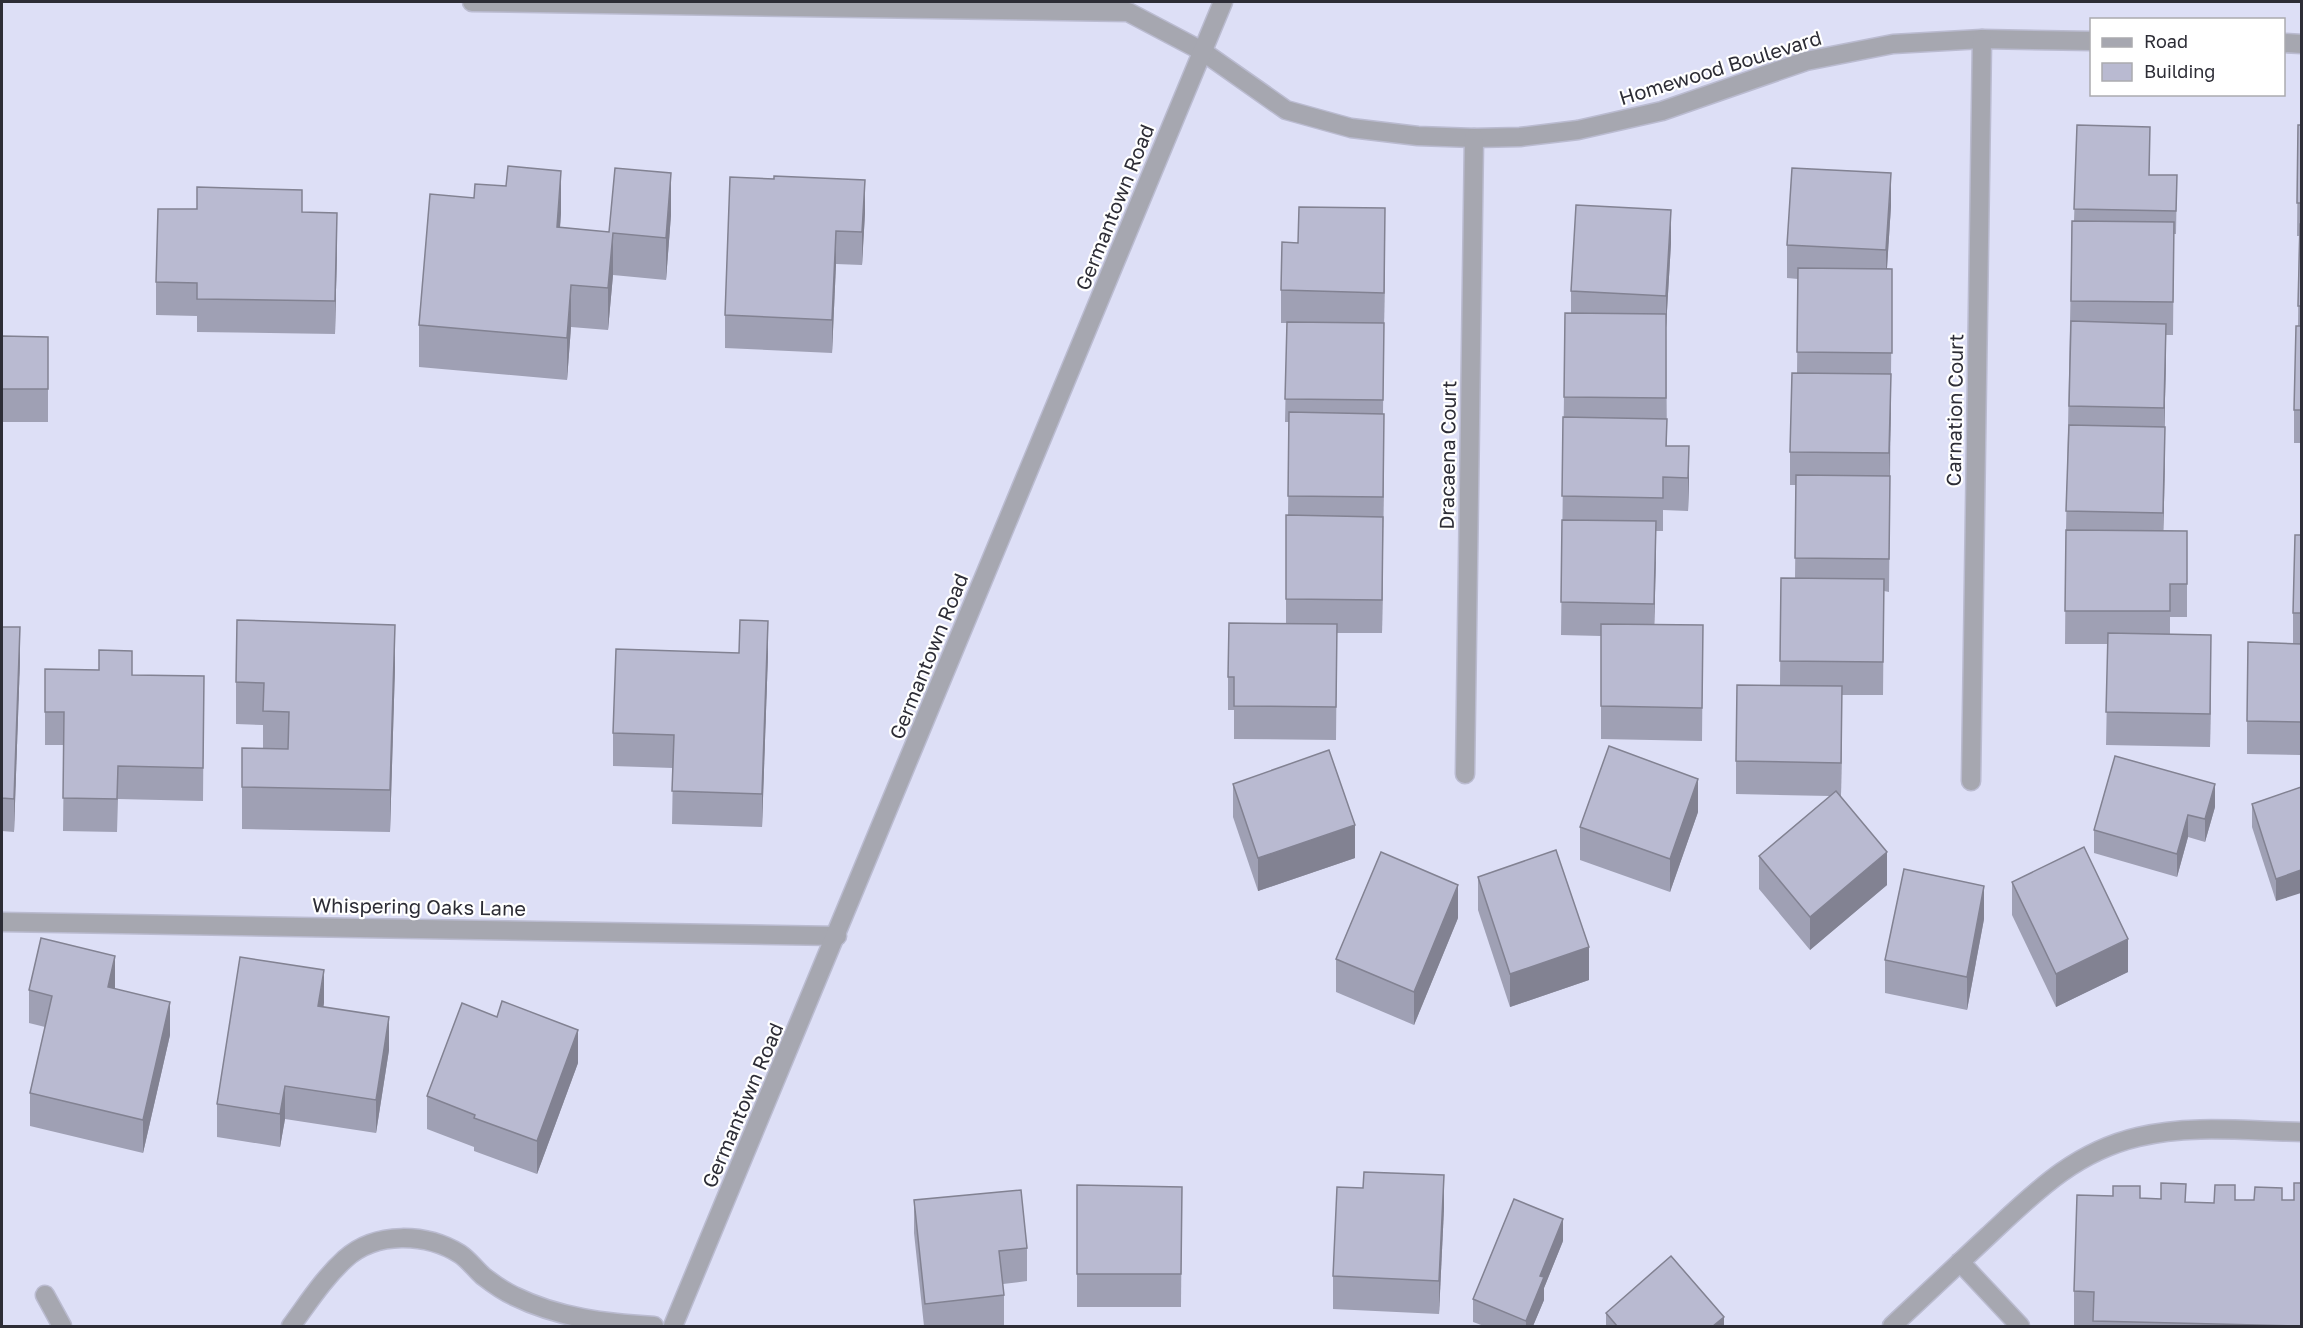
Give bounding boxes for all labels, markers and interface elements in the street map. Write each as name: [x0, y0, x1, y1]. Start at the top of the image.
legend: [2090, 18, 2285, 96]
street label: Homewood Boulevard: [1616, 25, 1824, 109]
text: Road: [2144, 30, 2188, 52]
text: Building: [2144, 60, 2215, 82]
street label: Germantown Road: [1070, 120, 1158, 294]
street label: Carnation Court: [1941, 333, 1967, 487]
street label: Dracaena Court: [1434, 380, 1460, 530]
street label: Germantown Road: [884, 569, 972, 743]
street label: Whispering Oaks Lane: [312, 892, 526, 920]
street label: Germantown Road: [696, 1019, 788, 1191]

